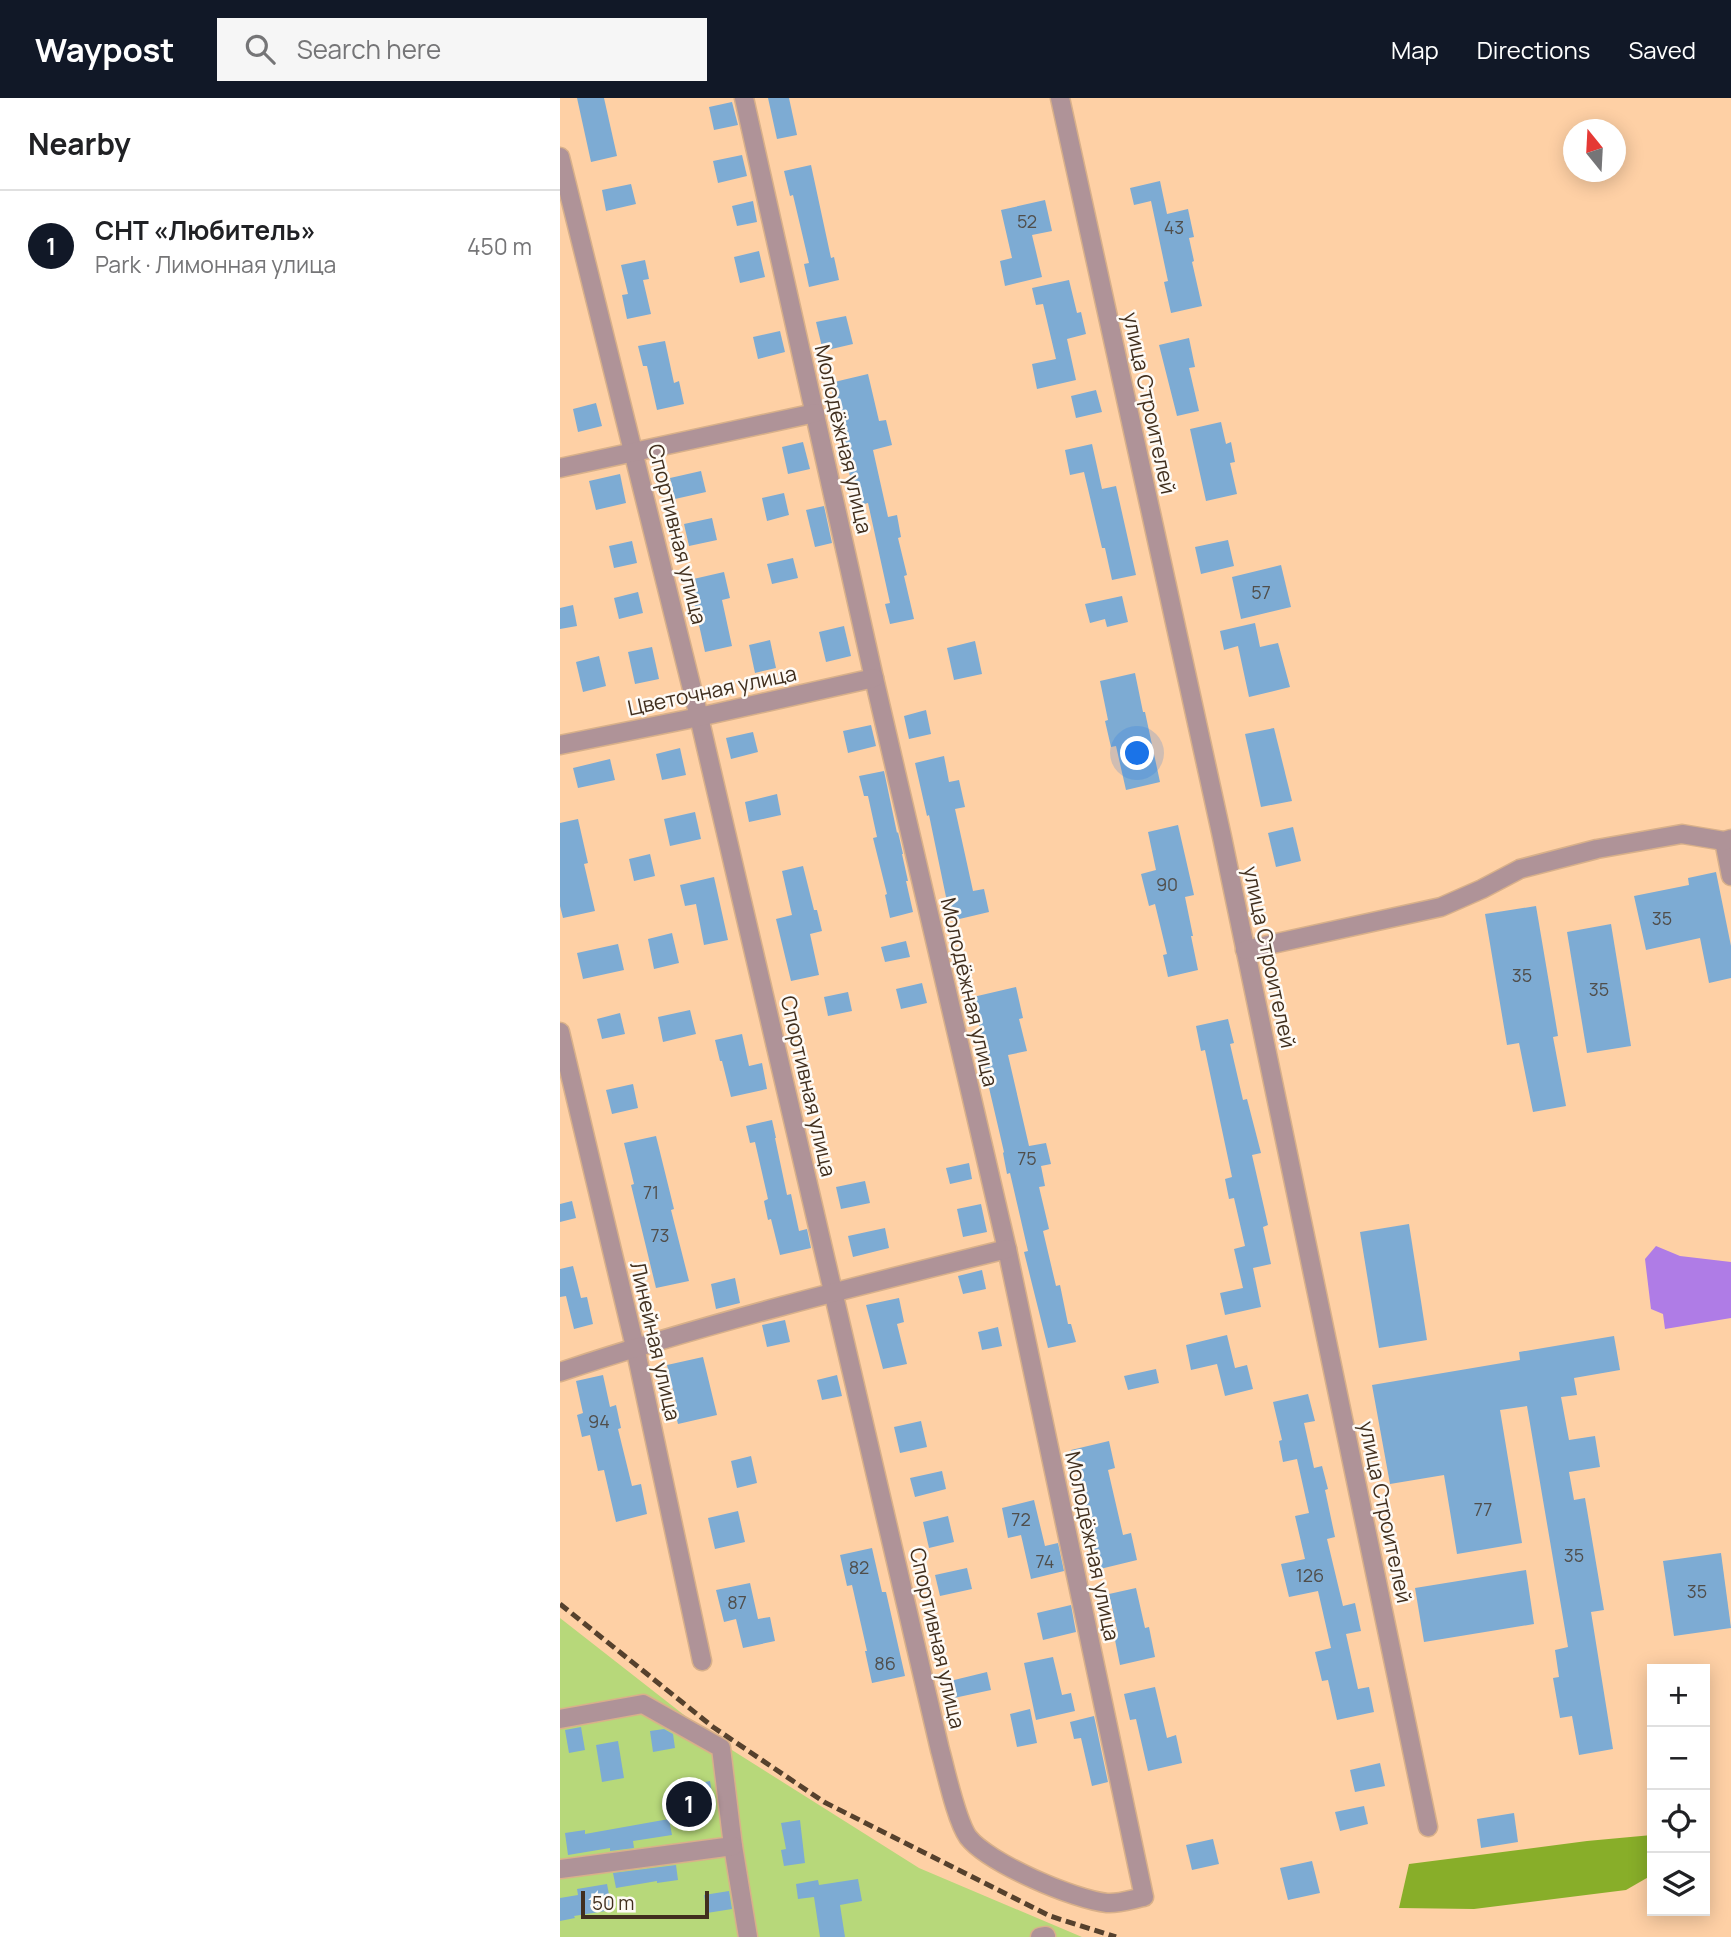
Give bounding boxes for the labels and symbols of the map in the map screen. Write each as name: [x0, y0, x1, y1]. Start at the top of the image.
north arrow: [1563, 119, 1626, 182]
house number: 52: [1017, 209, 1037, 233]
house number: 43: [1164, 215, 1184, 239]
street label: улица Строителей: [1117, 310, 1183, 496]
street label: Молодёжная улица: [809, 342, 879, 536]
street label: Спортивная улица: [642, 441, 714, 627]
house number: 57: [1251, 580, 1271, 604]
street label: Цветочная улица: [625, 658, 799, 722]
your location: [1120, 736, 1154, 770]
street label: улица Строителей: [1237, 864, 1303, 1050]
house number: 90: [1156, 872, 1178, 896]
street label: Молодёжная улица: [935, 895, 1005, 1089]
house number: 35: [1652, 906, 1672, 930]
house number: 35: [1512, 963, 1532, 987]
house number: 35: [1589, 977, 1609, 1001]
street label: Спортивная улица: [775, 993, 843, 1179]
house number: 75: [1017, 1146, 1037, 1170]
house number: 71: [643, 1180, 659, 1204]
house number: 73: [651, 1223, 670, 1247]
street label: Линейная улица: [624, 1259, 688, 1423]
house number: 94: [588, 1409, 610, 1433]
street label: улица Строителей: [1353, 1419, 1419, 1605]
street label: Молодёжная улица: [1059, 1449, 1127, 1643]
house number: 77: [1474, 1497, 1492, 1521]
house number: 72: [1011, 1507, 1031, 1531]
house number: 35: [1564, 1543, 1584, 1567]
street label: Спортивная улица: [904, 1545, 972, 1731]
house number: 74: [1036, 1549, 1054, 1573]
house number: 82: [849, 1555, 869, 1579]
house number: 126: [1296, 1563, 1324, 1587]
house number: 35: [1687, 1579, 1707, 1603]
house number: 87: [727, 1590, 747, 1614]
house number: 86: [874, 1651, 896, 1675]
pin: 1: [666, 1778, 712, 1830]
scale bar: [581, 1888, 709, 1920]

